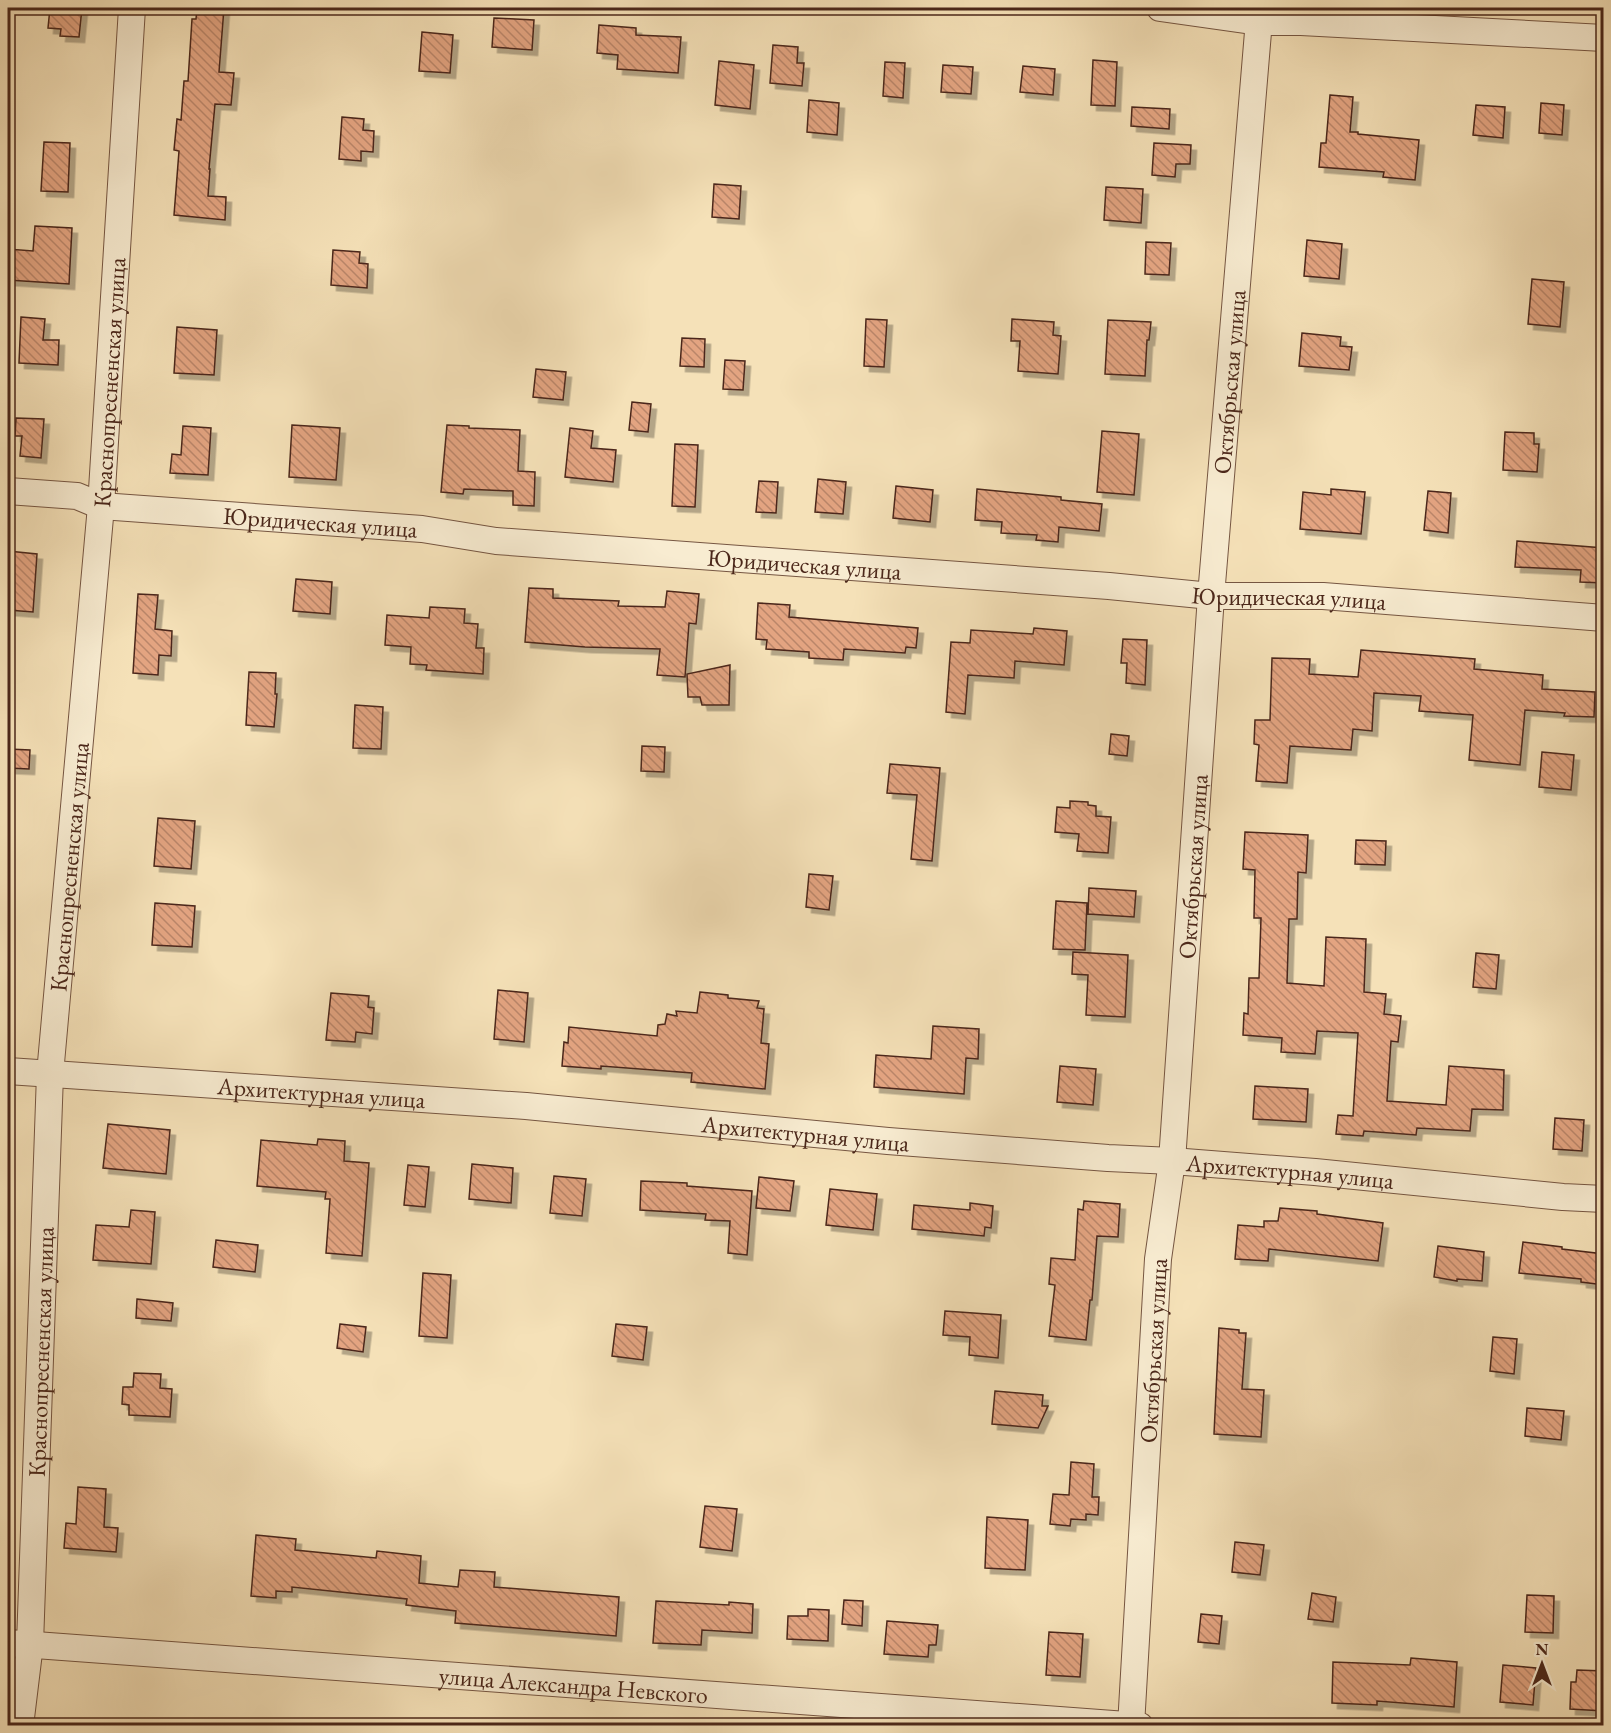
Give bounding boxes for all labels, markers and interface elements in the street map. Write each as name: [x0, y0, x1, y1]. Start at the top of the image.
street label: Краснопресненская улица: [85, 256, 132, 508]
street label: Октябрьская улица: [1206, 288, 1252, 475]
street label: Юридическая улица: [222, 499, 419, 544]
street label: Юридическая улица: [706, 541, 903, 586]
street label: Юридическая улица: [1190, 579, 1388, 616]
street label: Краснопресненская улица: [42, 740, 95, 993]
street label: Октябрьская улица: [1170, 773, 1214, 960]
street label: Архитектурная улица: [215, 1070, 427, 1115]
street label: Архитектурная улица: [699, 1107, 911, 1158]
street label: Архитектурная улица: [1184, 1147, 1396, 1195]
street label: Краснопресненская улица: [20, 1226, 60, 1478]
street label: Октябрьская улица: [1132, 1257, 1174, 1444]
north arrow: [1512, 1634, 1572, 1694]
text: N: [1536, 1639, 1549, 1660]
street label: улица Александра Невского: [438, 1659, 709, 1710]

